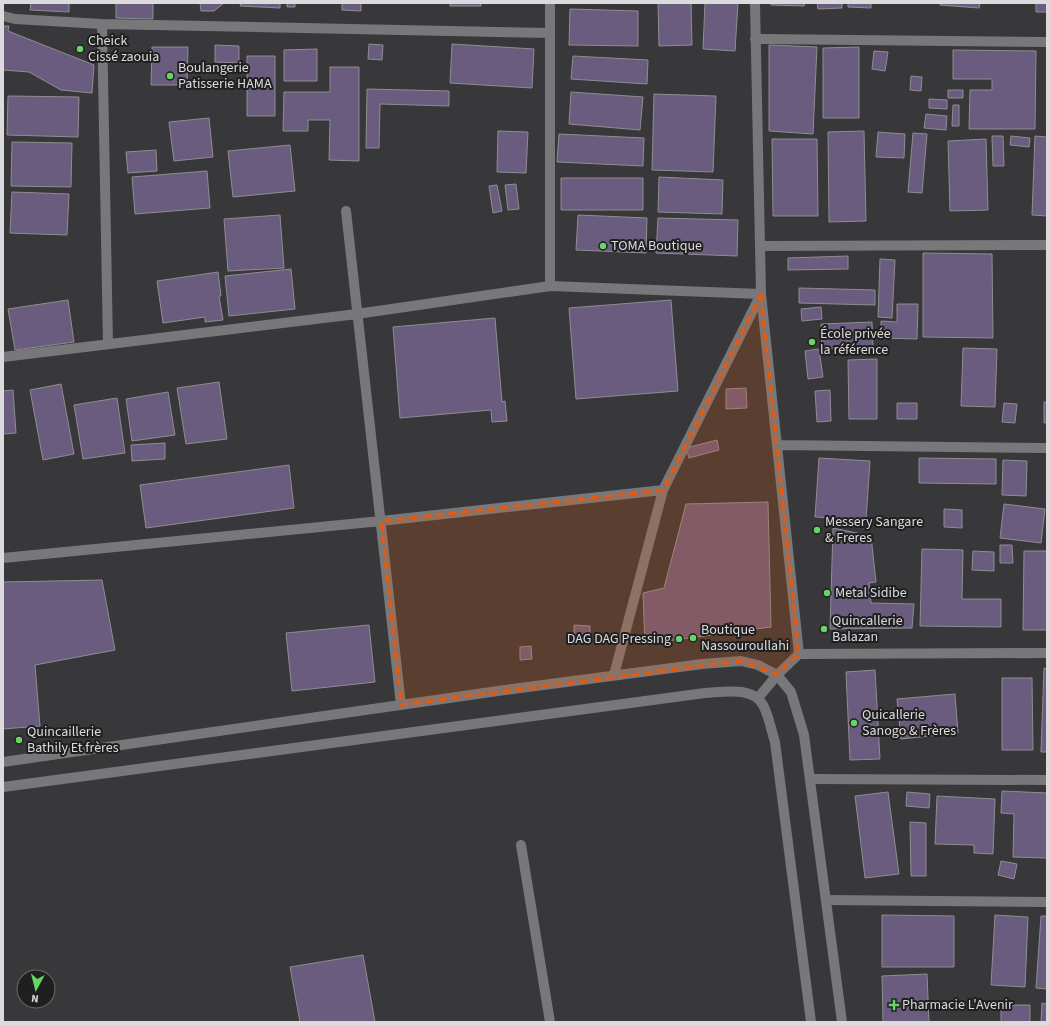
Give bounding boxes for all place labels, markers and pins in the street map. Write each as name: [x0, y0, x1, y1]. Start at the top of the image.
place label: Cheick Cissé zaouia: [88, 31, 159, 67]
marker: Cheick Cissé zaouia: [75, 44, 85, 54]
place label: Boulangerie Patisserie HAMA: [178, 58, 272, 94]
marker: Boulangerie Patisserie HAMA: [165, 71, 175, 81]
place label: TOMA Boutique: [611, 236, 702, 256]
marker: TOMA Boutique: [598, 241, 608, 251]
place label: École privée la référence: [820, 324, 891, 360]
marker: École privée la référence: [807, 337, 817, 347]
place label: Messery Sangare & Freres: [825, 512, 923, 548]
marker: Messery Sangare & Freres: [812, 525, 822, 535]
place label: Metal Sidibe: [835, 583, 907, 603]
marker: Metal Sidibe: [822, 588, 832, 598]
place label: Quincallerie Balazan: [832, 611, 903, 647]
place label: Boutique Nassouroullahi: [701, 620, 789, 656]
marker: Quincallerie Balazan: [819, 624, 829, 634]
place label: DAG DAG Pressing: [567, 629, 671, 649]
marker: Boutique Nassouroullahi: [688, 633, 698, 643]
marker: DAG DAG Pressing: [674, 634, 684, 644]
place label: Quicallerie Sanogo & Frères: [862, 705, 956, 741]
marker: Quicallerie Sanogo & Frères: [849, 718, 859, 728]
place label: Quincaillerie Bathily Et frères: [27, 722, 119, 758]
marker: Quincaillerie Bathily Et frères: [14, 735, 24, 745]
place label: Pharmacie L'Avenir: [902, 995, 1013, 1015]
marker: Pharmacie L'Avenir: [889, 1000, 899, 1010]

